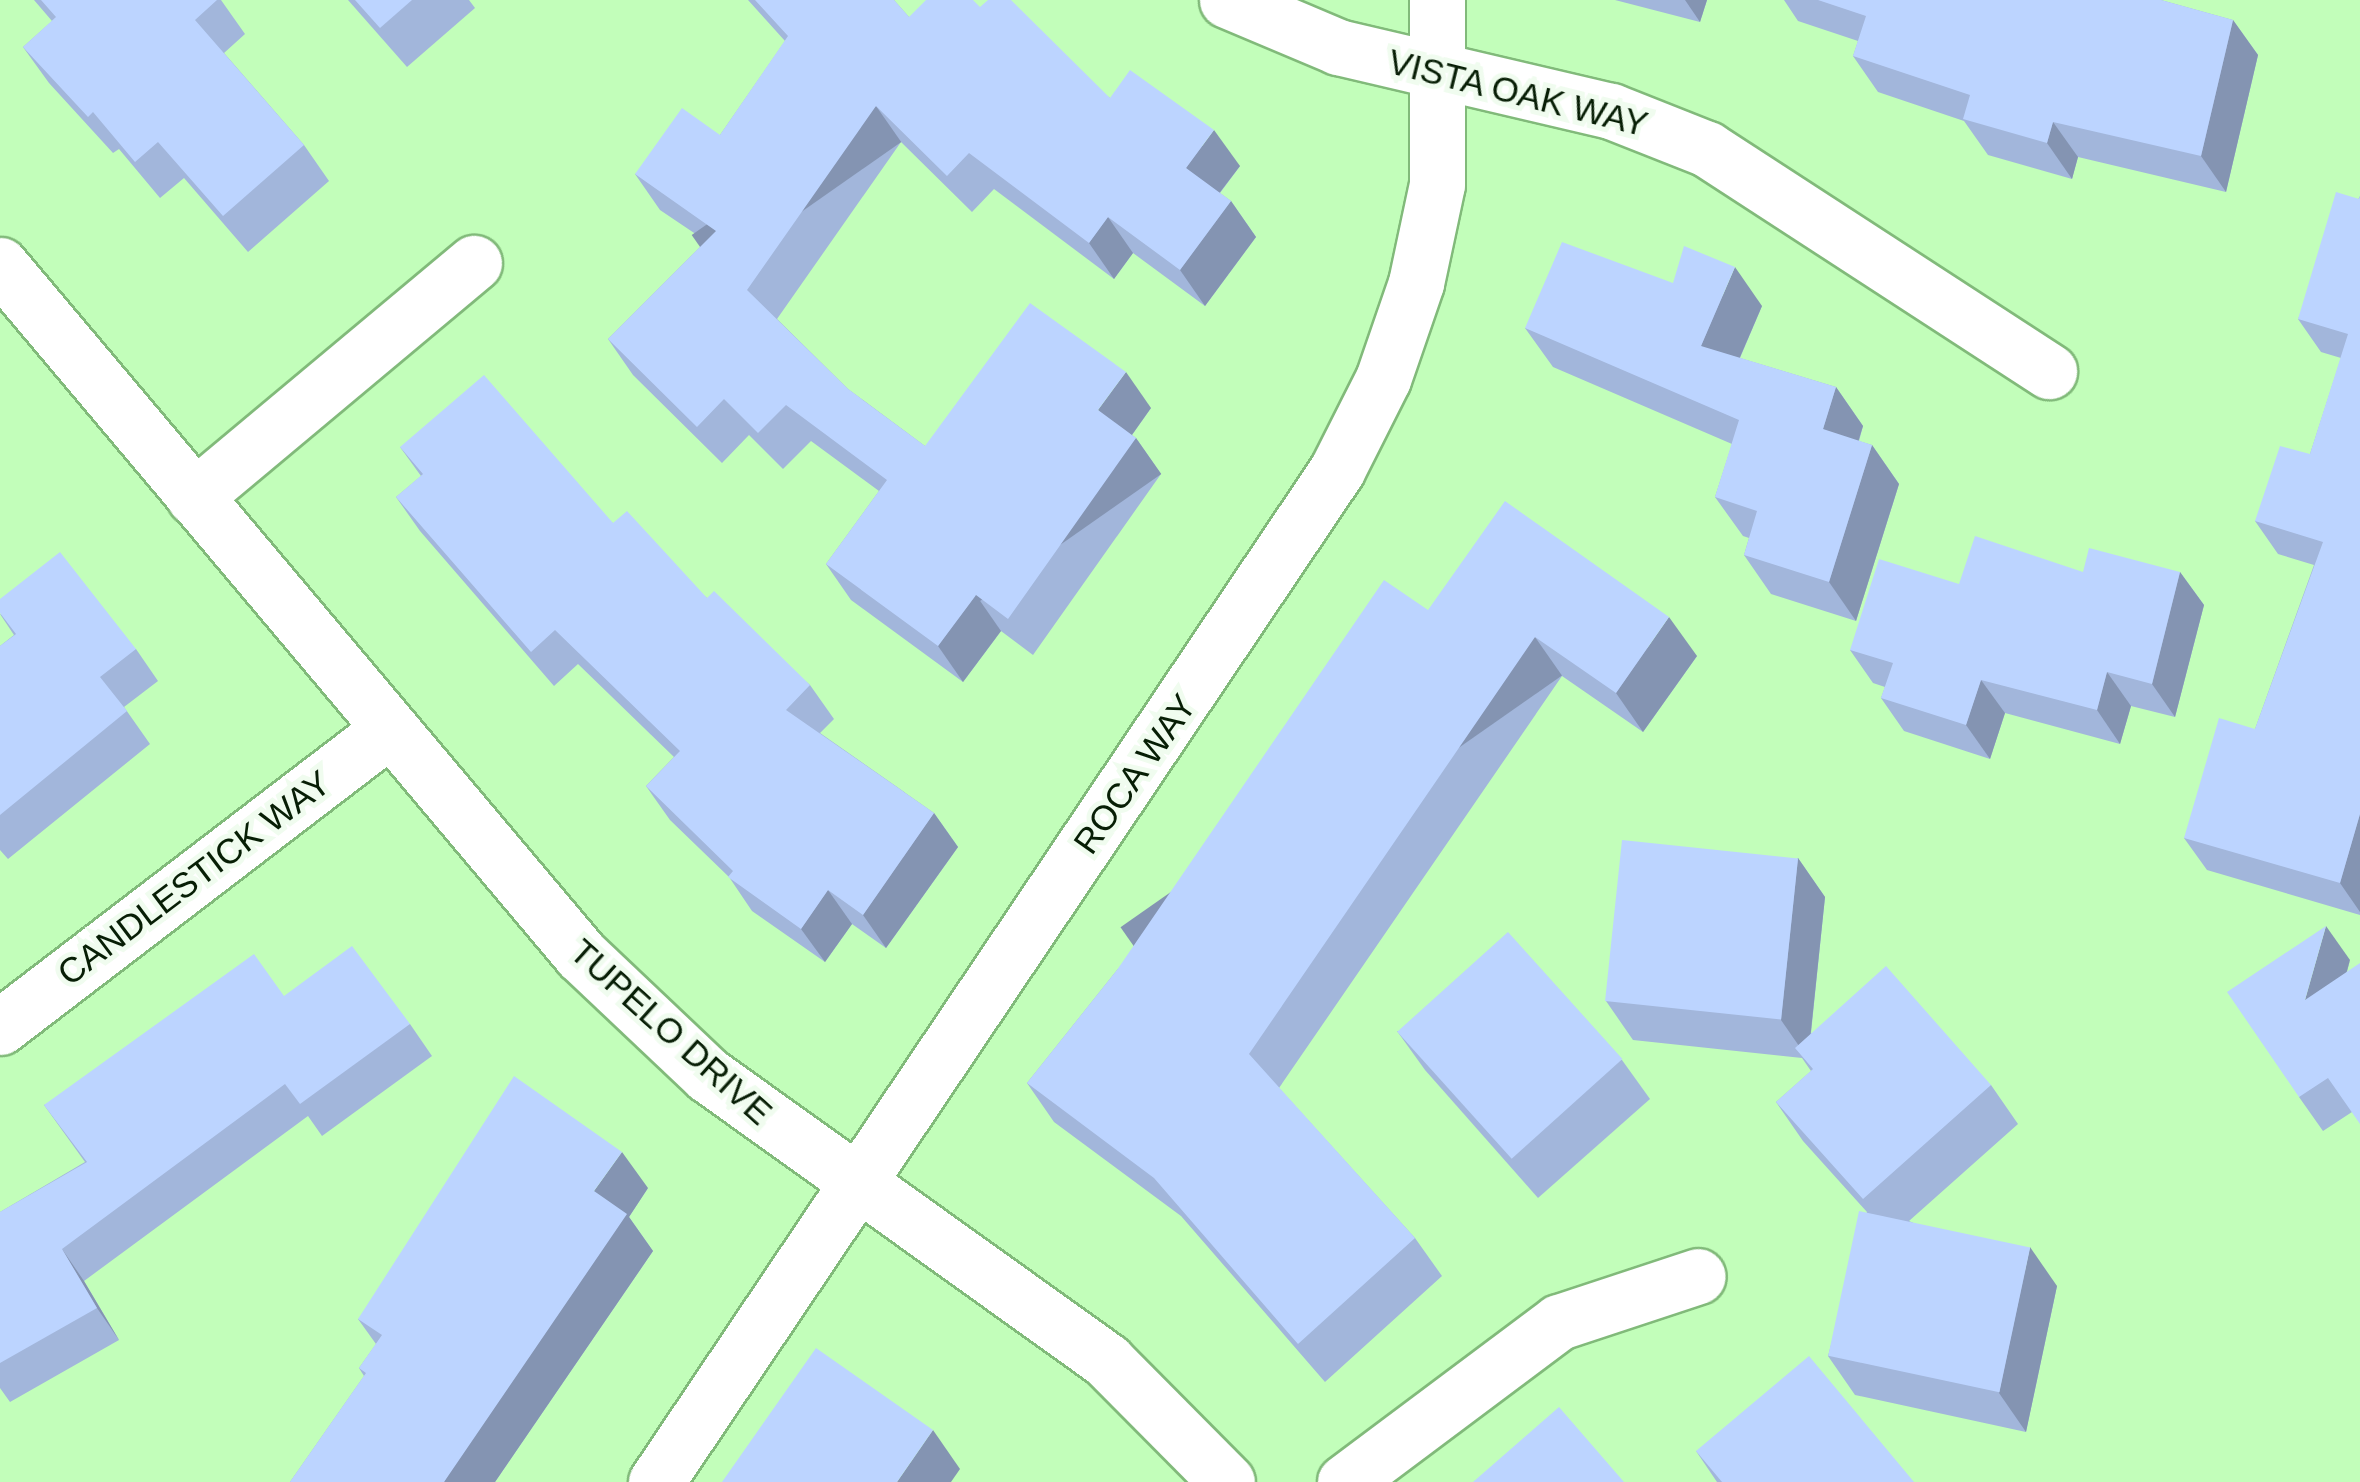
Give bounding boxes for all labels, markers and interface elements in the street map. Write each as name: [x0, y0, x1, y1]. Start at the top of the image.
street label: VISTA OAK WAY: [1383, 40, 1653, 146]
street label: ROCA WAY: [1064, 685, 1206, 863]
street label: CANDLESTICK WAY: [49, 762, 339, 994]
street label: TUPELO DRIVE: [562, 931, 780, 1133]

